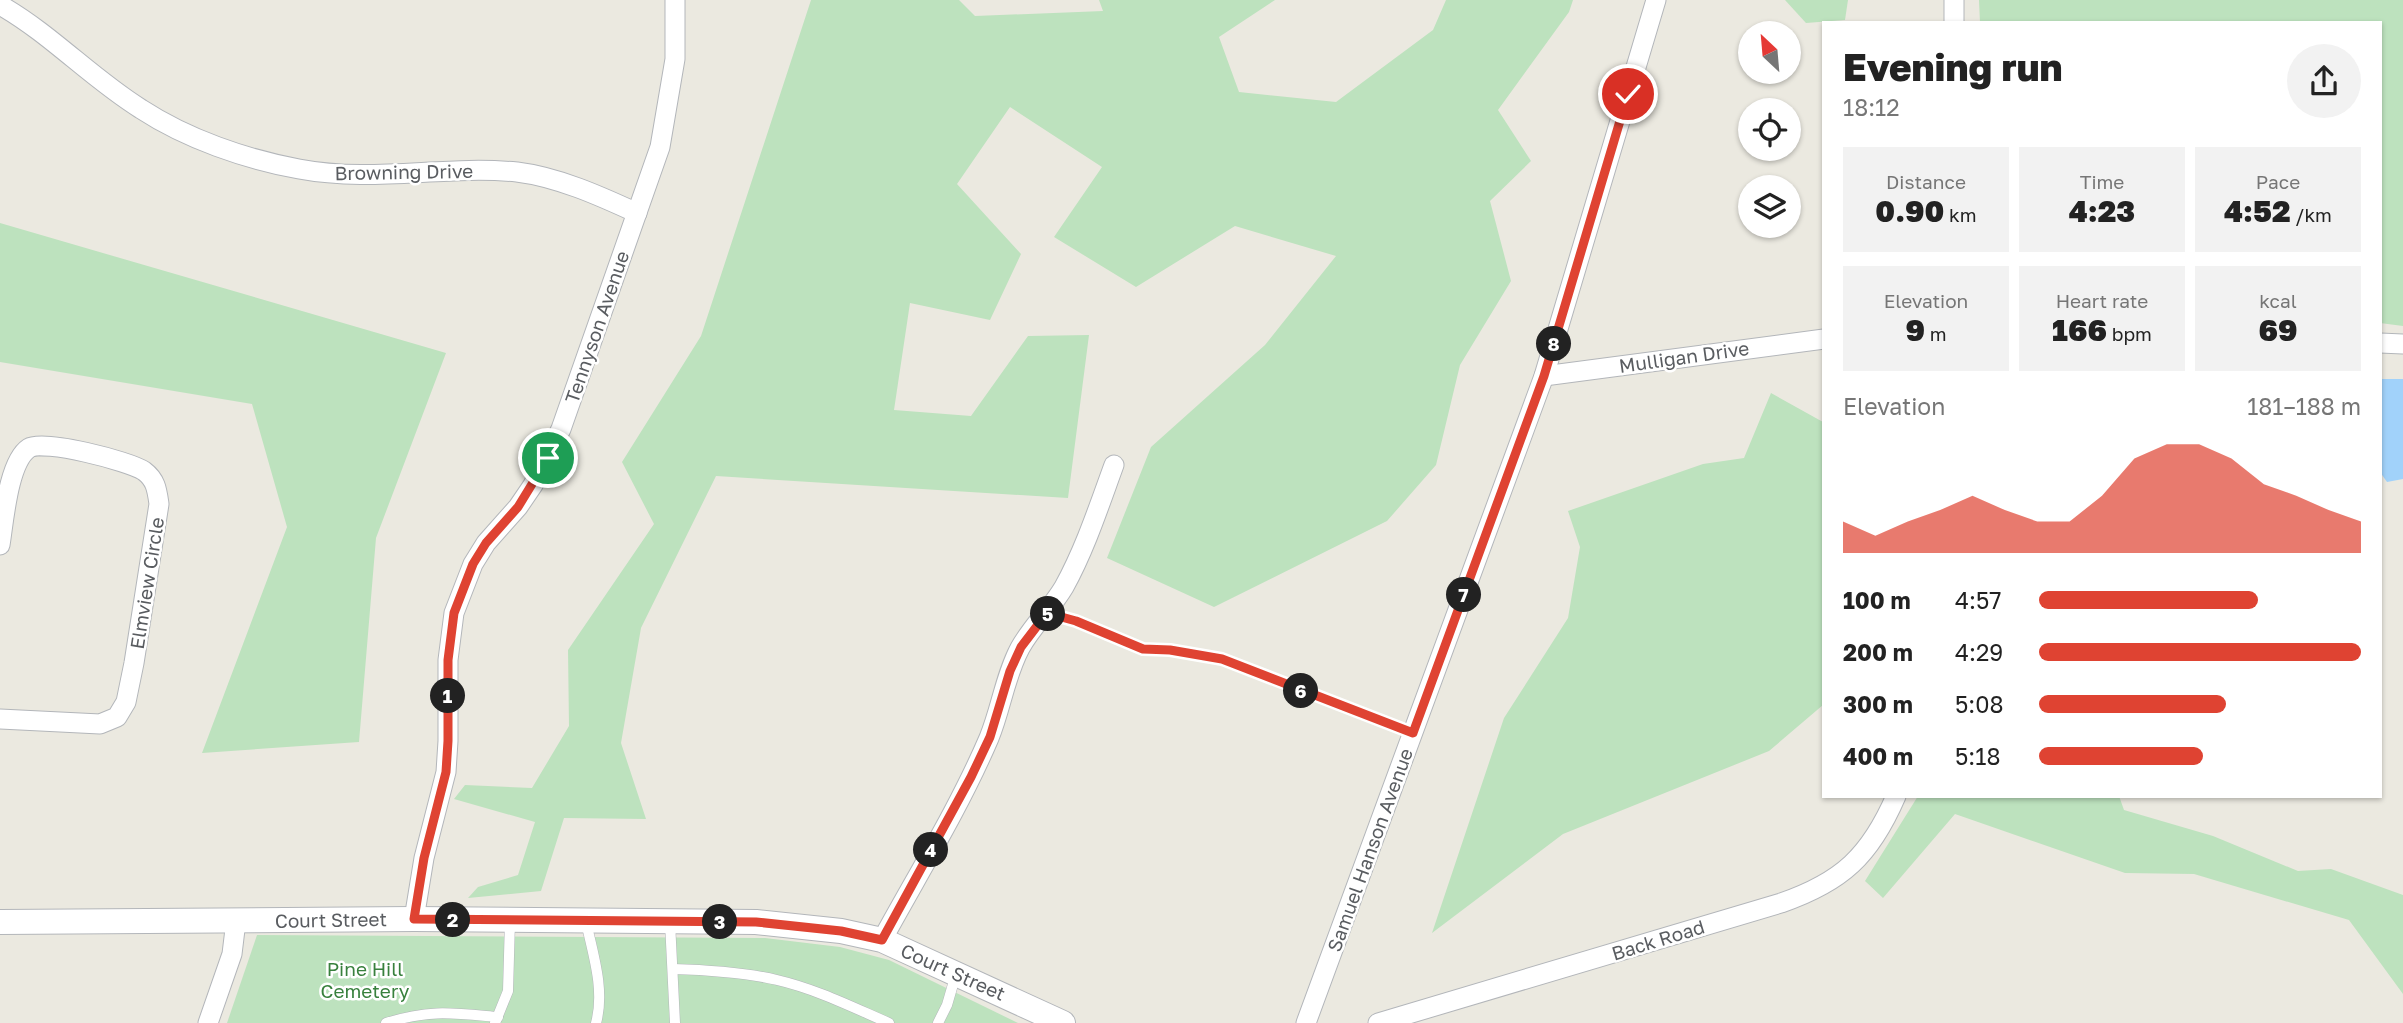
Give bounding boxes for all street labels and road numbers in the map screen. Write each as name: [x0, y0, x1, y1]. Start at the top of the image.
street label: Browning Drive: [335, 159, 473, 184]
street label: Tennyson Avenue: [560, 248, 633, 406]
street label: Mulligan Drive: [1617, 336, 1750, 377]
street label: Elmview Circle: [125, 515, 168, 651]
street label: Samuel Hanson Avenue: [1322, 745, 1417, 955]
street label: Court Street: [275, 907, 387, 932]
street label: Back Road: [1609, 915, 1707, 965]
street label: Court Street: [897, 938, 1009, 1005]

